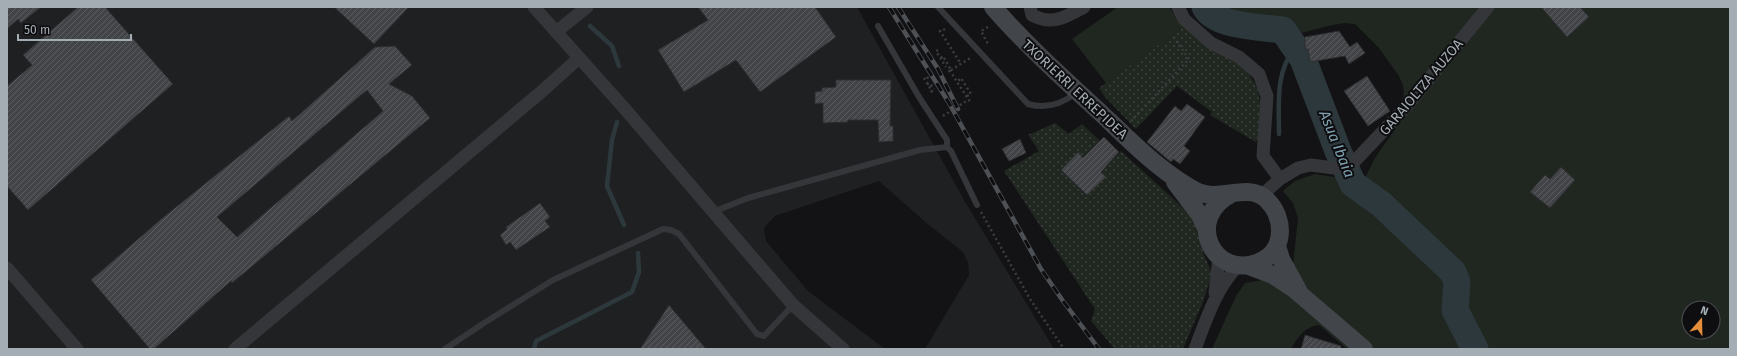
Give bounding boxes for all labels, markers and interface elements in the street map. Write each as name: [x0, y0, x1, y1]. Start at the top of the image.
scale bar: [18, 16, 131, 42]
text: 50 m: [24, 23, 50, 37]
street label: TXORIERRI ERREPIDEA: [1018, 36, 1131, 143]
street label: GARAIOLTZA AUZOA: [1376, 36, 1467, 139]
water label: Asua Ibaia: [1315, 107, 1359, 180]
north arrow: [1681, 300, 1721, 340]
text: N: [1699, 304, 1710, 318]

